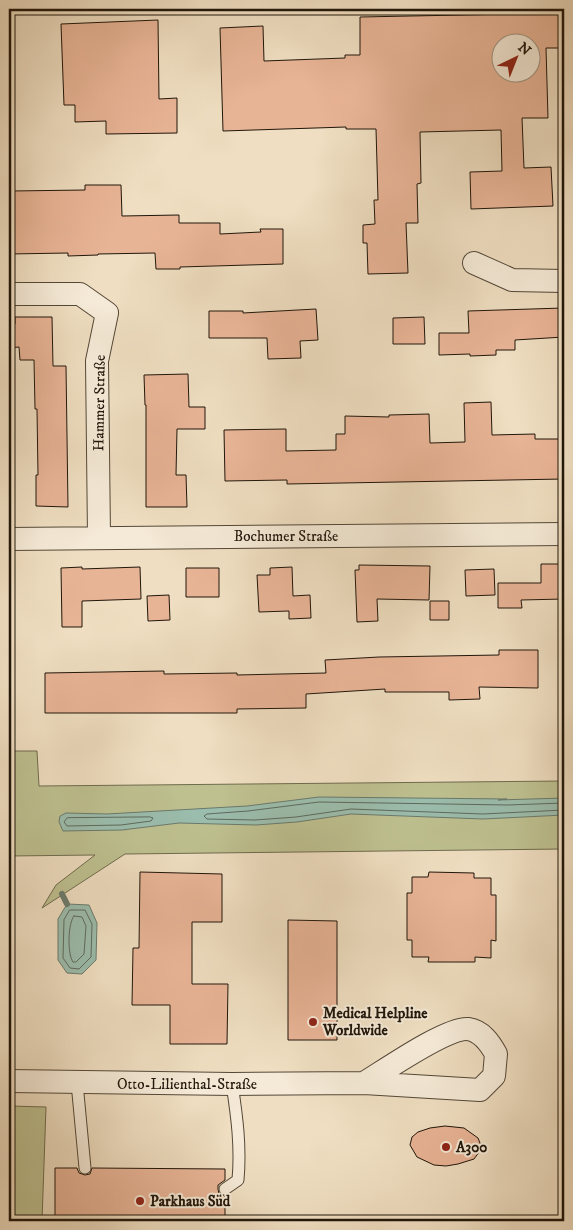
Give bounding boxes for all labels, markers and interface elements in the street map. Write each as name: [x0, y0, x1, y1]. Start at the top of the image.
north arrow: [490, 32, 540, 82]
text: N: [514, 39, 535, 60]
street label: Hammer Straße: [89, 355, 110, 451]
street label: Bochumer Straße: [234, 527, 338, 546]
place label: Medical Helpline Worldwide: [322, 1004, 428, 1040]
marker: Medical Helpline Worldwide: [307, 1016, 319, 1028]
street label: Otto-Lilienthal-Straße: [117, 1075, 257, 1094]
place label: A300: [455, 1138, 487, 1157]
marker: A300: [440, 1141, 452, 1153]
place label: Parkhaus Süd: [150, 1192, 231, 1211]
marker: Parkhaus Süd: [134, 1195, 146, 1207]

